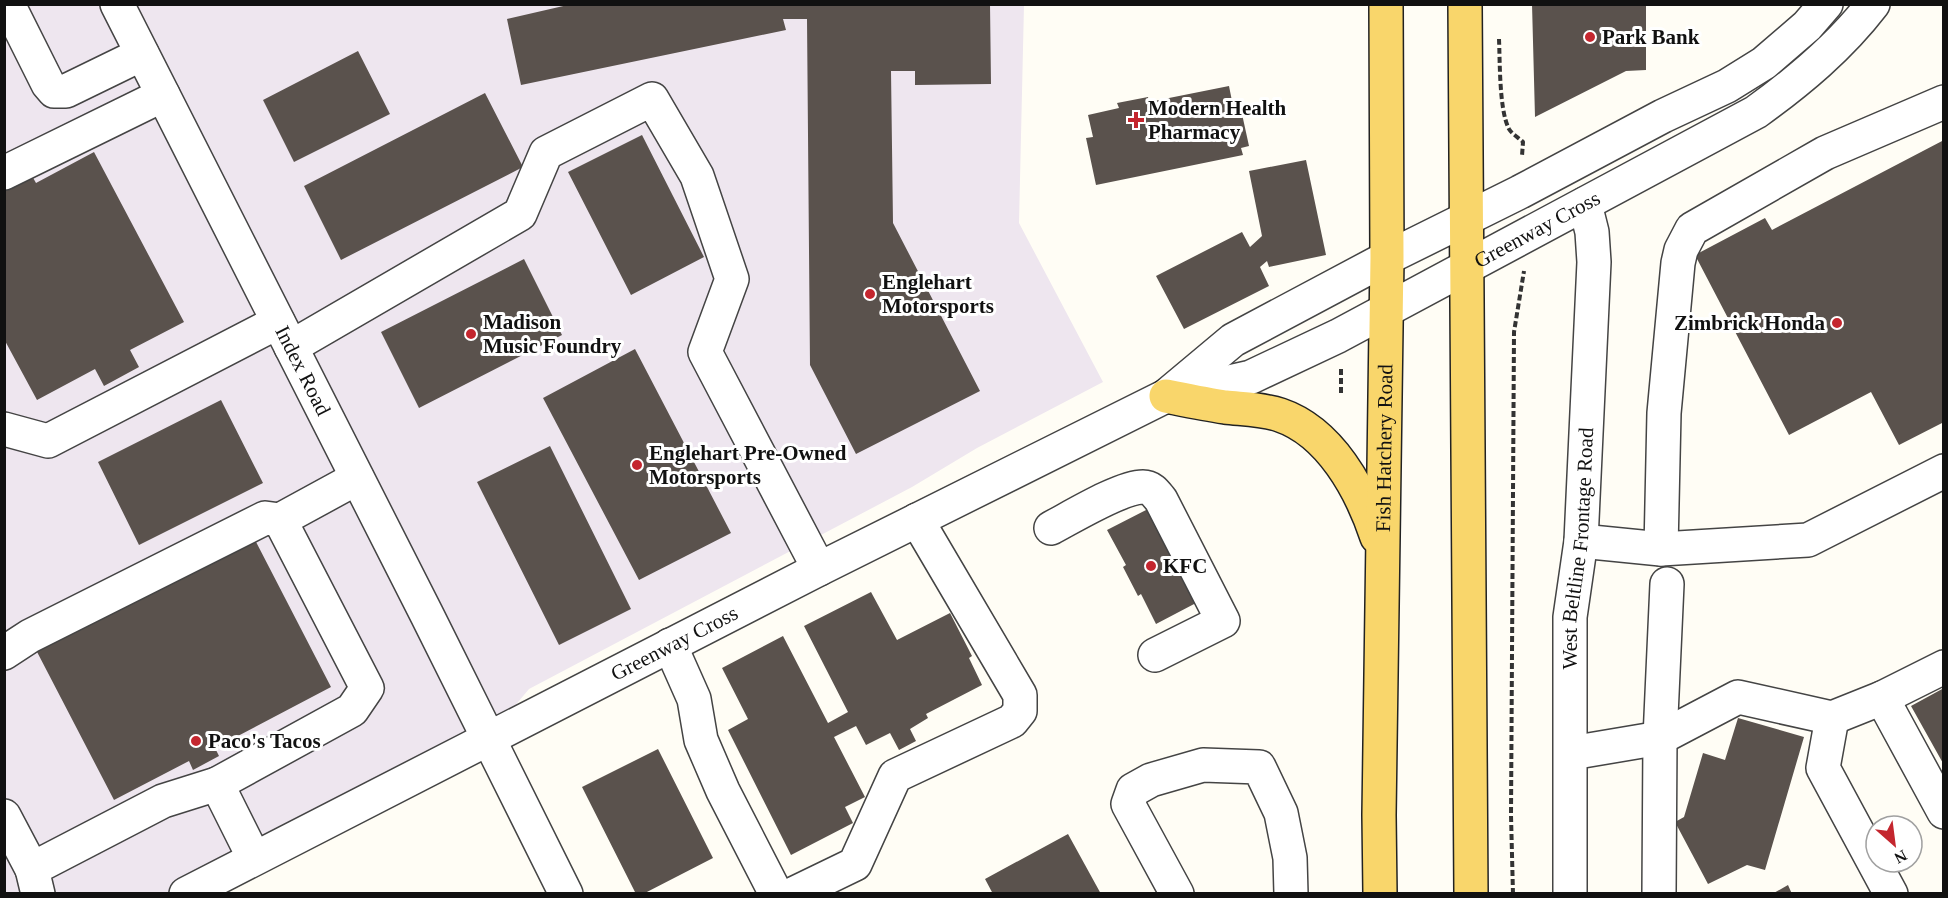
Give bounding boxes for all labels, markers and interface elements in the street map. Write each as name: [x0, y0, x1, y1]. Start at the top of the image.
place label: Park Bank: [1602, 25, 1700, 49]
marker: Park Bank: [1583, 30, 1597, 44]
place label: Modern Health Pharmacy: [1148, 96, 1287, 144]
marker: Modern Health Pharmacy: [1129, 113, 1143, 127]
street label: Greenway Cross: [1470, 186, 1604, 273]
place label: Englehart Motorsports: [882, 270, 994, 318]
marker: Englehart Motorsports: [863, 287, 877, 301]
place label: Madison Music Foundry: [483, 310, 622, 358]
place label: Zimbrick Honda: [1674, 311, 1825, 335]
marker: Zimbrick Honda: [1830, 316, 1844, 330]
street label: Index Road: [270, 322, 336, 420]
marker: Madison Music Foundry: [464, 327, 478, 341]
street label: Fish Hatchery Road: [1371, 363, 1397, 532]
street label: West Beltline Frontage Road: [1557, 426, 1598, 669]
place label: Englehart Pre-Owned Motorsports: [649, 441, 847, 489]
marker: Englehart Pre-Owned Motorsports: [630, 458, 644, 472]
place label: KFC: [1163, 554, 1207, 578]
marker: KFC: [1144, 559, 1158, 573]
street label: Greenway Cross: [607, 601, 742, 686]
place label: Paco's Tacos: [208, 729, 321, 753]
marker: Paco's Tacos: [189, 734, 203, 748]
north arrow: [1864, 814, 1924, 874]
text: N: [1891, 847, 1910, 867]

